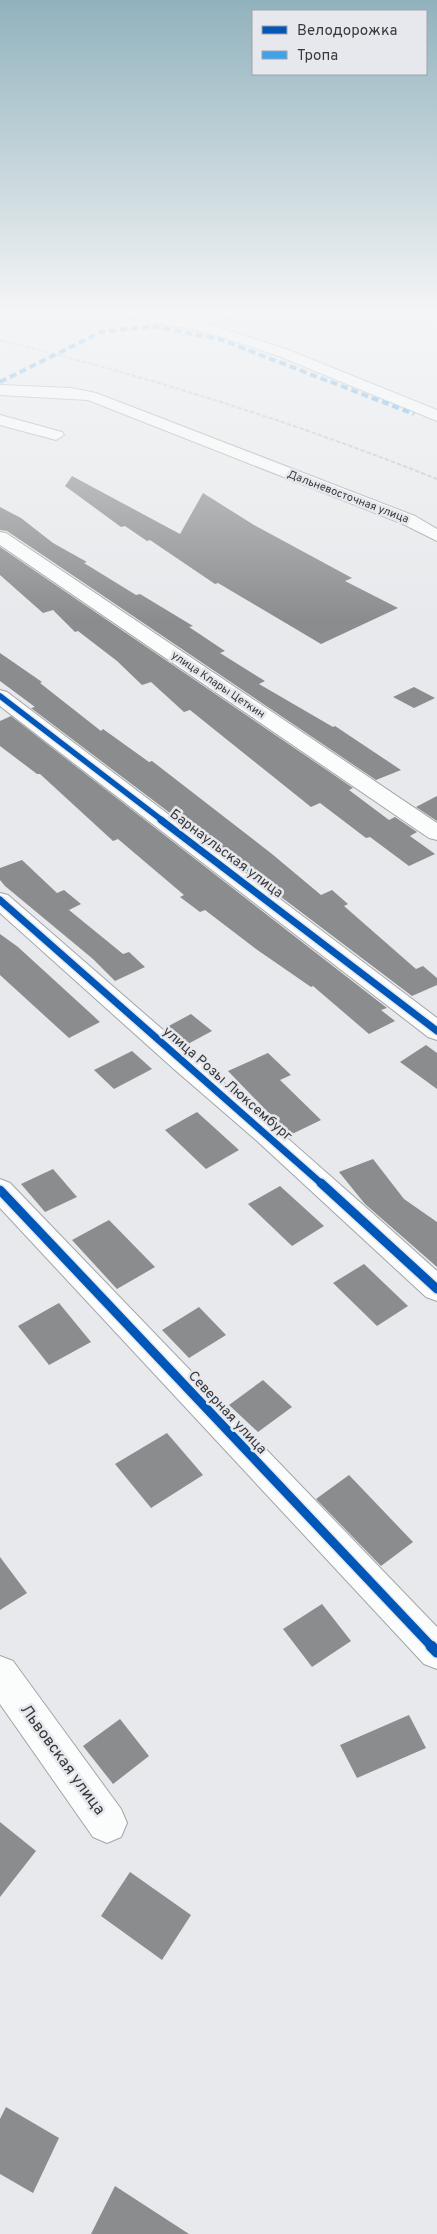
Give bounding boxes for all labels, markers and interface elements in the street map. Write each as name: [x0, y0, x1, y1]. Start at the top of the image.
legend: [252, 10, 427, 75]
text: Велодорожка: [297, 22, 397, 41]
text: Тропа: [297, 47, 338, 66]
street label: Дальневосточная улица: [285, 467, 411, 527]
street label: улица Клары Цеткин: [168, 648, 268, 722]
street label: Барнаульская улица: [166, 806, 286, 902]
street label: улица Розы Люксембург: [159, 1023, 295, 1145]
street label: Северная улица: [184, 1368, 270, 1458]
street label: Львовская улица: [15, 1701, 109, 1819]

